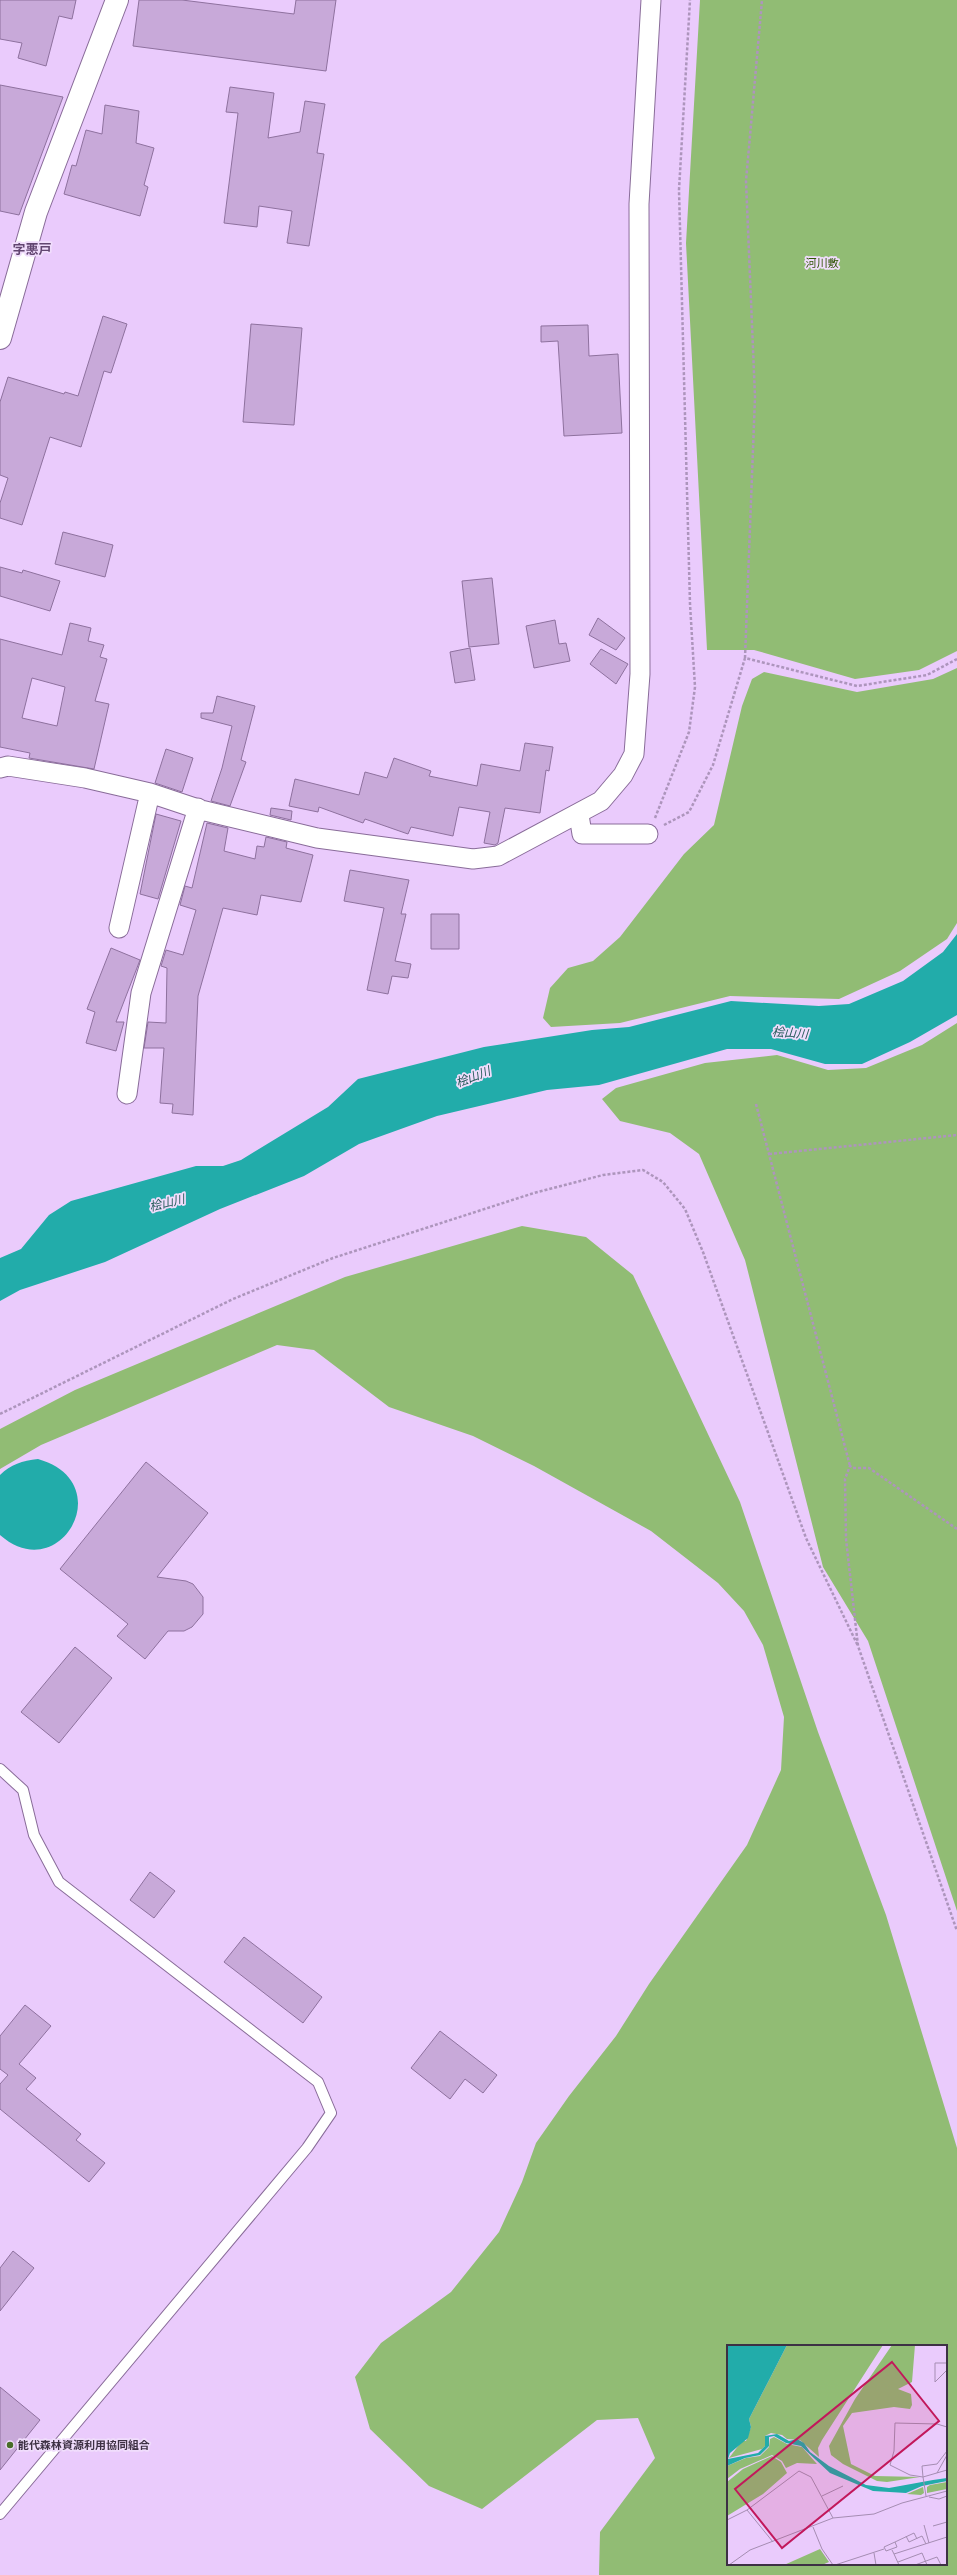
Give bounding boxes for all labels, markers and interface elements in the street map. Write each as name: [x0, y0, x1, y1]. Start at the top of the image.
district label: 字悪戸: [12, 241, 52, 258]
park label: 河川敷: [806, 256, 839, 270]
water label: 桧山川: [771, 1024, 811, 1042]
water label: 桧山川: [453, 1062, 495, 1091]
water label: 桧山川: [148, 1190, 188, 1215]
inset map: [727, 2345, 947, 2565]
place label: 能代森林資源利用協同組合: [18, 2438, 150, 2452]
marker: 能代森林資源利用協同組合: [5, 2440, 15, 2450]

